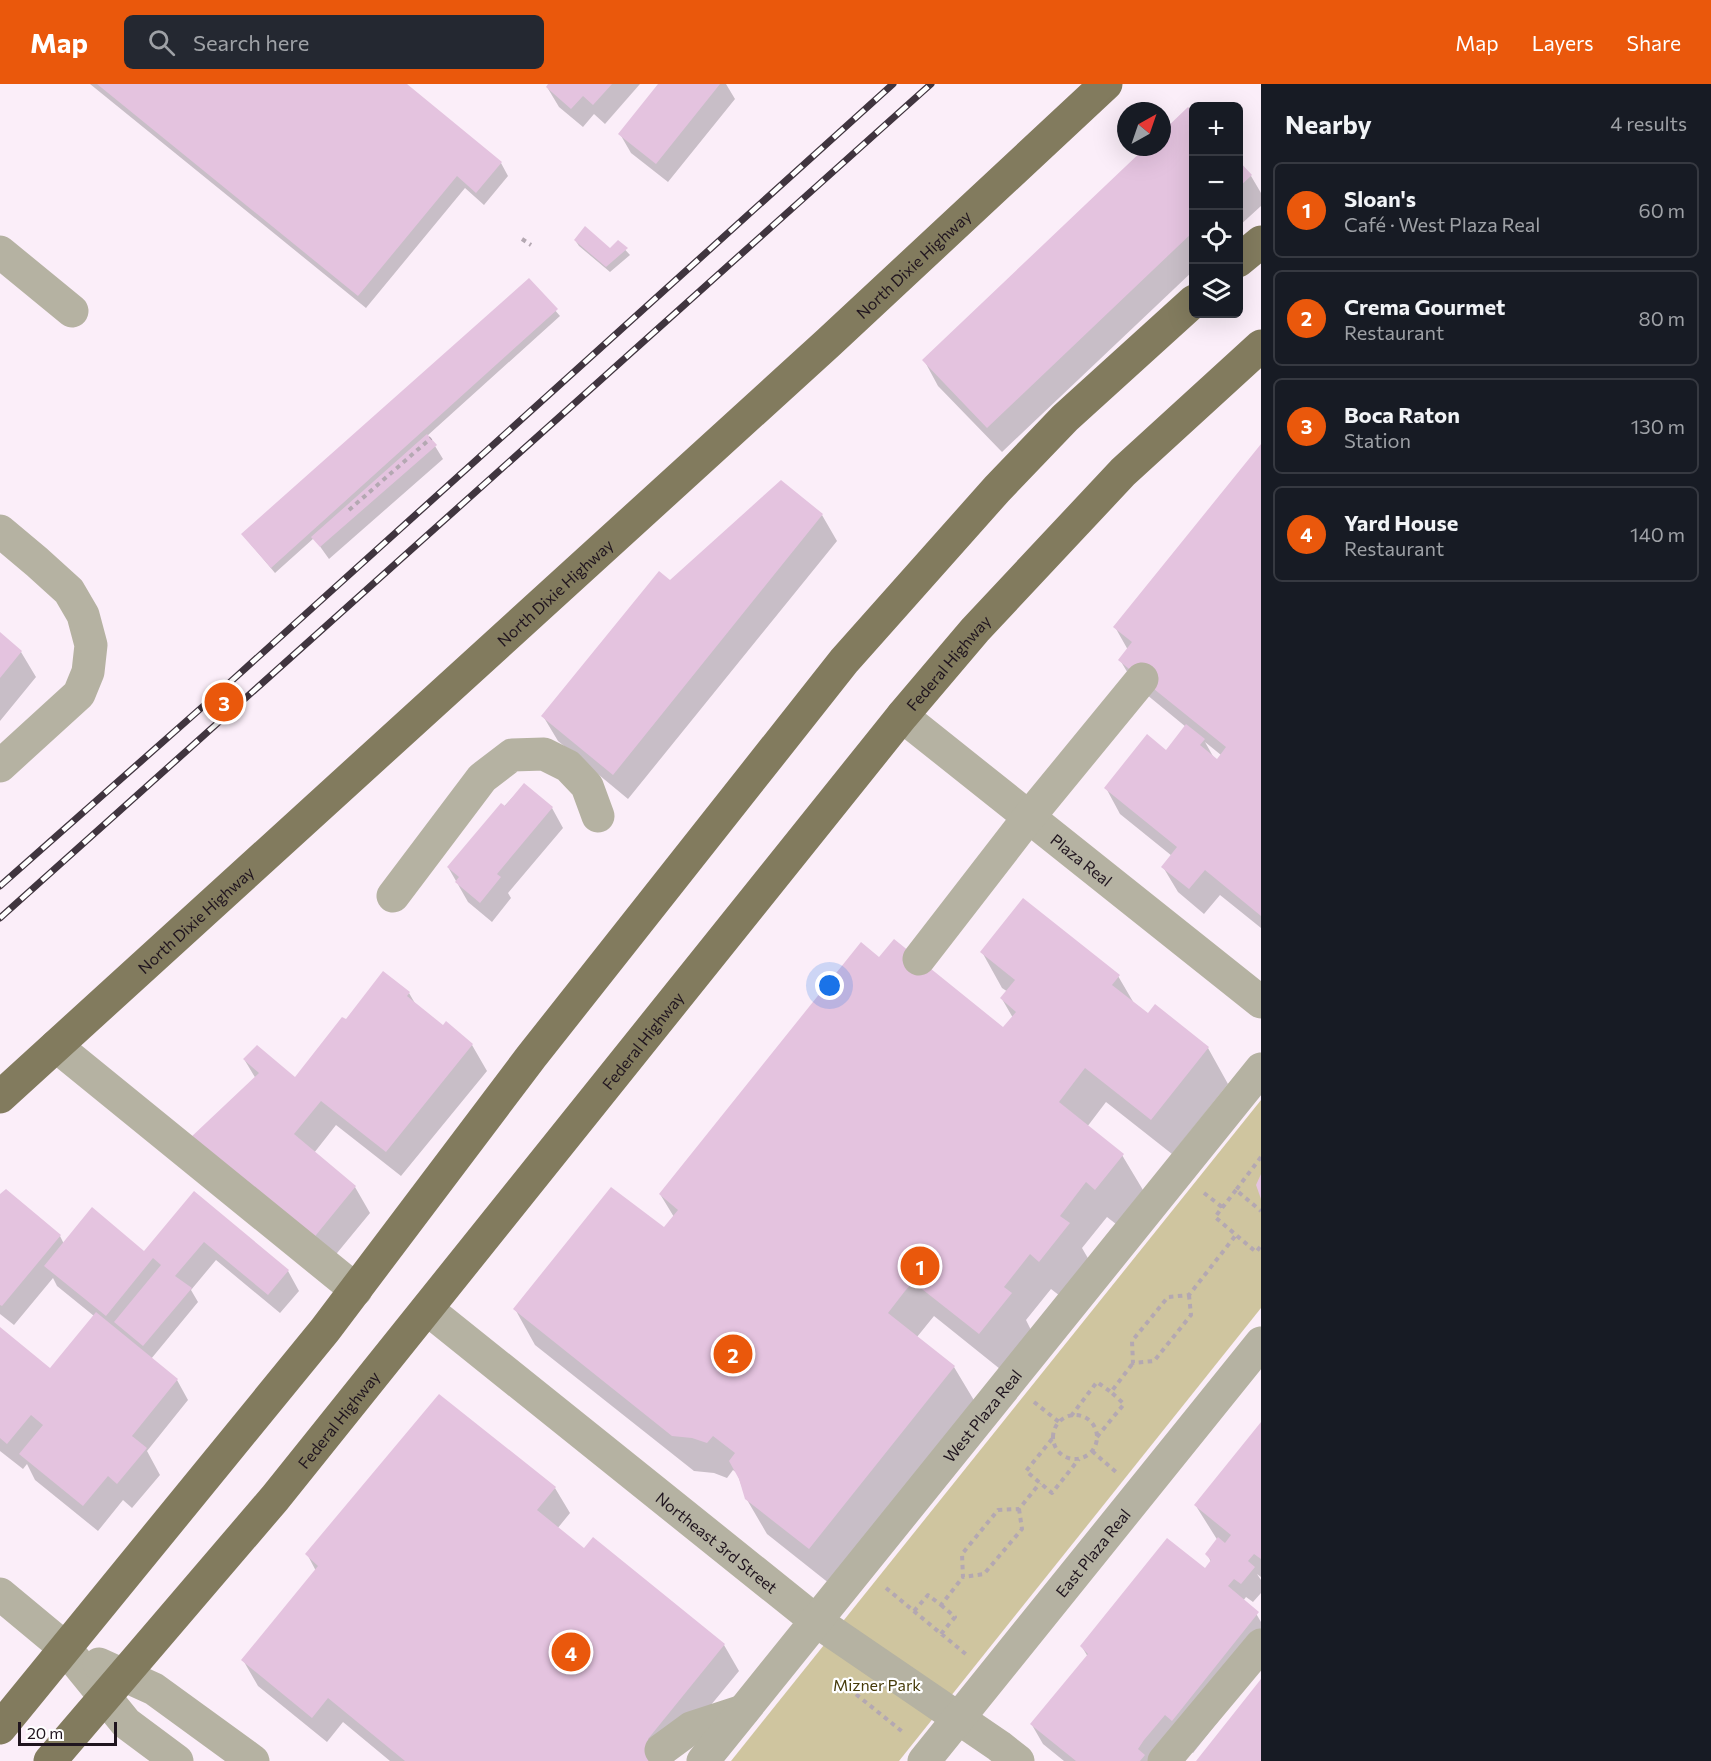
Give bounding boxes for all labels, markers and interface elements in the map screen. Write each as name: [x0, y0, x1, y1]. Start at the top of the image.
search box: [124, 15, 544, 69]
text: Map: [30, 25, 88, 59]
icon: search: [145, 26, 178, 59]
text: Search here: [193, 29, 309, 56]
text: Map: [1455, 30, 1499, 55]
text: Layers: [1532, 30, 1594, 55]
text: Share: [1627, 30, 1681, 55]
north arrow: [1117, 102, 1171, 156]
map controls: [1189, 102, 1243, 318]
button: +: [1189, 102, 1243, 156]
text: Nearby: [1285, 108, 1372, 139]
text: 4 results: [1610, 111, 1687, 135]
button: −: [1189, 156, 1243, 210]
text: Sloan's: [1344, 185, 1416, 212]
text: 1: [1302, 198, 1311, 222]
text: 60 m: [1639, 198, 1685, 222]
street label: North Dixie Highway: [852, 206, 974, 322]
button: locate: [1189, 210, 1243, 264]
text: Café · West Plaza Real: [1344, 212, 1540, 236]
button: layers: [1189, 264, 1243, 318]
text: Crema Gourmet: [1344, 293, 1505, 320]
text: 2: [1301, 306, 1312, 330]
text: 80 m: [1639, 306, 1685, 330]
text: Restaurant: [1344, 320, 1444, 344]
text: Boca Raton: [1344, 401, 1460, 428]
text: 3: [1301, 414, 1312, 438]
text: 130 m: [1631, 414, 1685, 438]
text: Station: [1344, 428, 1411, 452]
text: Yard House: [1344, 509, 1458, 536]
text: 4: [1300, 522, 1313, 546]
text: 140 m: [1630, 522, 1685, 546]
street label: North Dixie Highway: [493, 535, 616, 650]
text: Restaurant: [1344, 536, 1444, 560]
street label: Federal Highway: [902, 611, 994, 714]
pin: 3: [204, 680, 244, 724]
street label: Plaza Real: [1047, 829, 1116, 889]
street label: North Dixie Highway: [133, 862, 257, 977]
your location: [815, 971, 844, 1000]
street label: Federal Highway: [597, 987, 687, 1093]
pin: 1: [900, 1244, 940, 1288]
pin: 2: [714, 1332, 752, 1376]
street label: West Plaza Real: [939, 1365, 1025, 1466]
street label: Federal Highway: [293, 1367, 383, 1472]
street label: Northeast 3rd Street: [653, 1487, 782, 1596]
street label: East Plaza Real: [1051, 1504, 1133, 1600]
pin: 4: [552, 1630, 590, 1674]
park label: Mizner Park: [833, 1675, 921, 1694]
scale bar: [18, 1719, 117, 1746]
text: 20 m: [27, 1723, 63, 1742]

